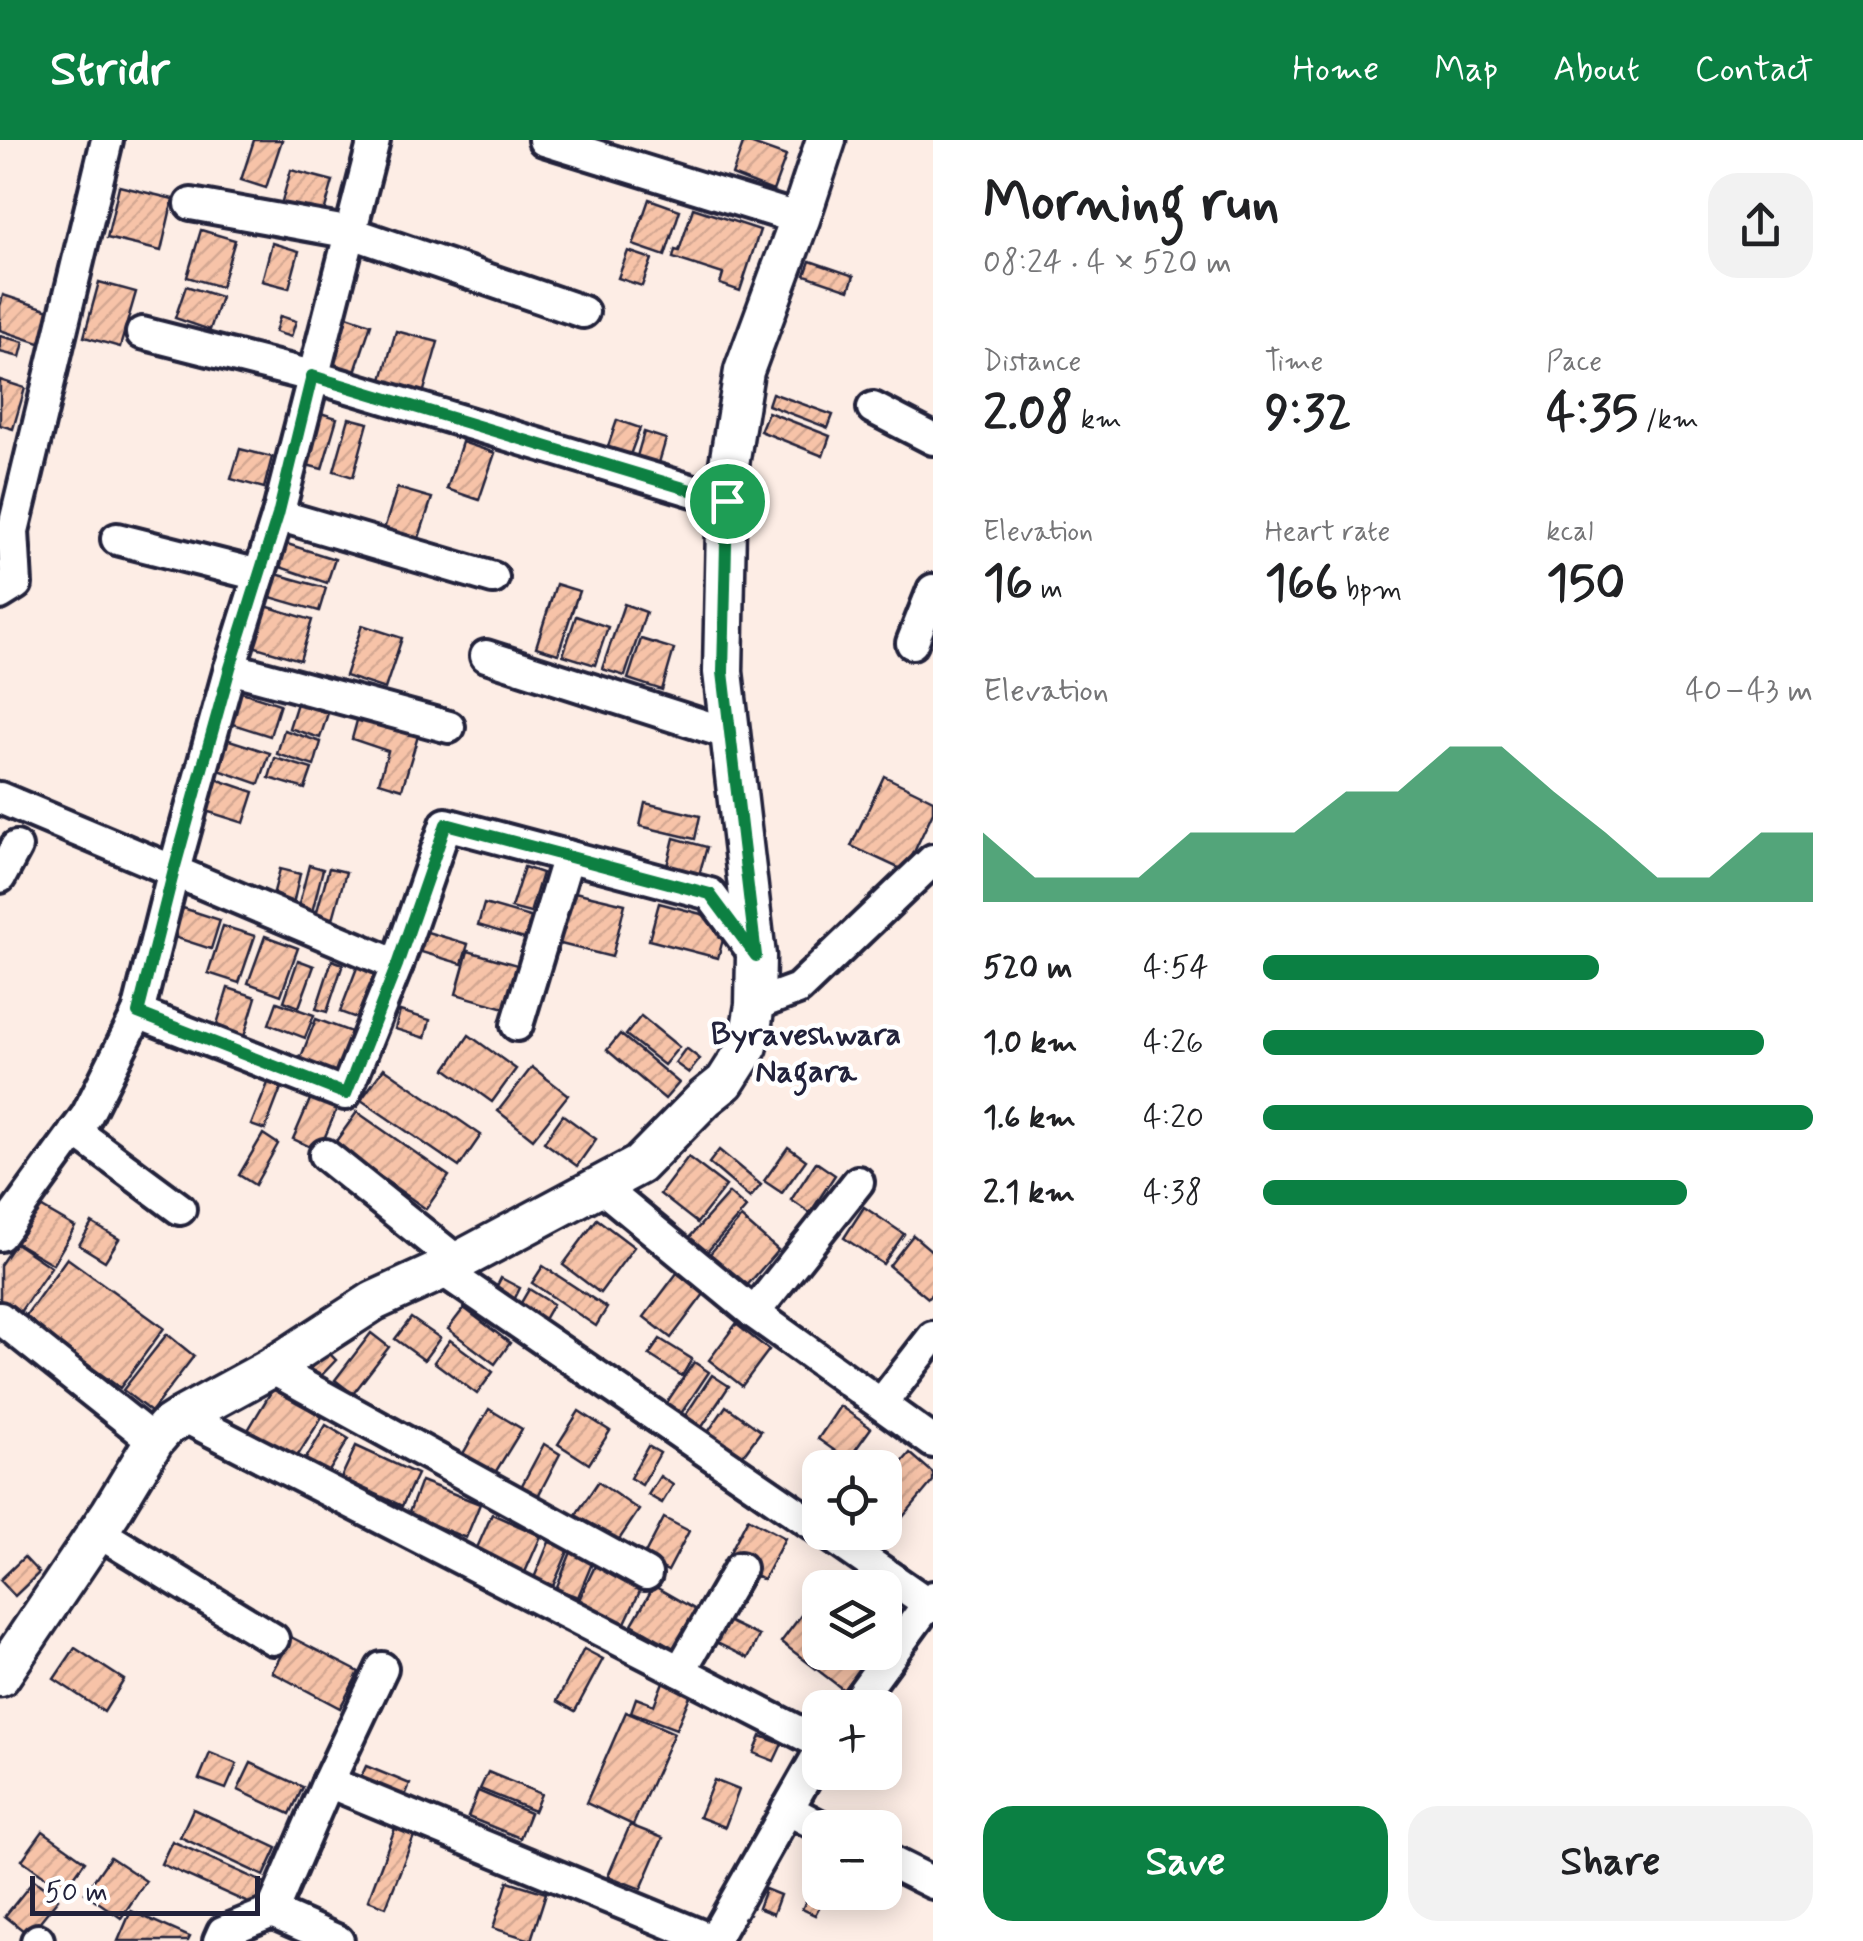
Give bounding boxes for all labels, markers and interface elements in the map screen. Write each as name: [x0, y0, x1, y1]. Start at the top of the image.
text: Stridr: [50, 39, 170, 102]
text: Home: [1292, 47, 1379, 93]
text: Map: [1434, 47, 1498, 93]
text: About: [1553, 47, 1640, 93]
text: Contact: [1695, 47, 1813, 93]
text: Morning run: [983, 168, 1280, 240]
button: share: [1708, 173, 1813, 278]
text: 08:24 · 4 × 520 m: [983, 242, 1232, 284]
text: Distance: [983, 344, 1081, 381]
text: Time: [1265, 344, 1323, 381]
text: Pace: [1546, 344, 1602, 381]
text: 2.08: [983, 381, 1073, 447]
text: 9:32: [1265, 381, 1352, 447]
text: 4:35: [1546, 381, 1638, 447]
text: km: [1073, 402, 1122, 439]
text: /km: [1638, 402, 1699, 439]
pin: [685, 459, 770, 544]
icon: arrive: [700, 474, 755, 529]
text: Elevation: [983, 514, 1093, 551]
text: Heart rate: [1265, 514, 1390, 551]
text: kcal: [1546, 514, 1593, 551]
text: 16: [983, 551, 1033, 617]
text: 166: [1265, 551, 1338, 617]
text: 150: [1546, 551, 1625, 617]
text: m: [1033, 572, 1063, 609]
text: bpm: [1338, 572, 1402, 609]
text: Elevation: [983, 670, 1109, 712]
text: 40–43 m: [1685, 670, 1813, 712]
text: 520 m: [983, 947, 1072, 989]
text: 4:54: [1143, 947, 1209, 989]
district label: Byraveshwara Nagara: [711, 1014, 901, 1097]
text: 1.0 km: [983, 1022, 1077, 1064]
text: 4:26: [1143, 1022, 1204, 1064]
text: 1.6 km: [983, 1097, 1076, 1139]
text: 4:20: [1143, 1097, 1204, 1139]
text: 2.1 km: [983, 1172, 1075, 1214]
text: 4:38: [1143, 1172, 1202, 1214]
map controls: [802, 1450, 902, 1910]
button: locate: [802, 1450, 902, 1550]
button: layers: [802, 1570, 902, 1670]
button: +: [802, 1690, 902, 1790]
button: Save: [983, 1806, 1388, 1921]
button: Share: [1408, 1806, 1813, 1921]
button: −: [802, 1810, 902, 1910]
scale bar: [30, 1871, 260, 1916]
text: 50 m: [45, 1875, 108, 1912]

